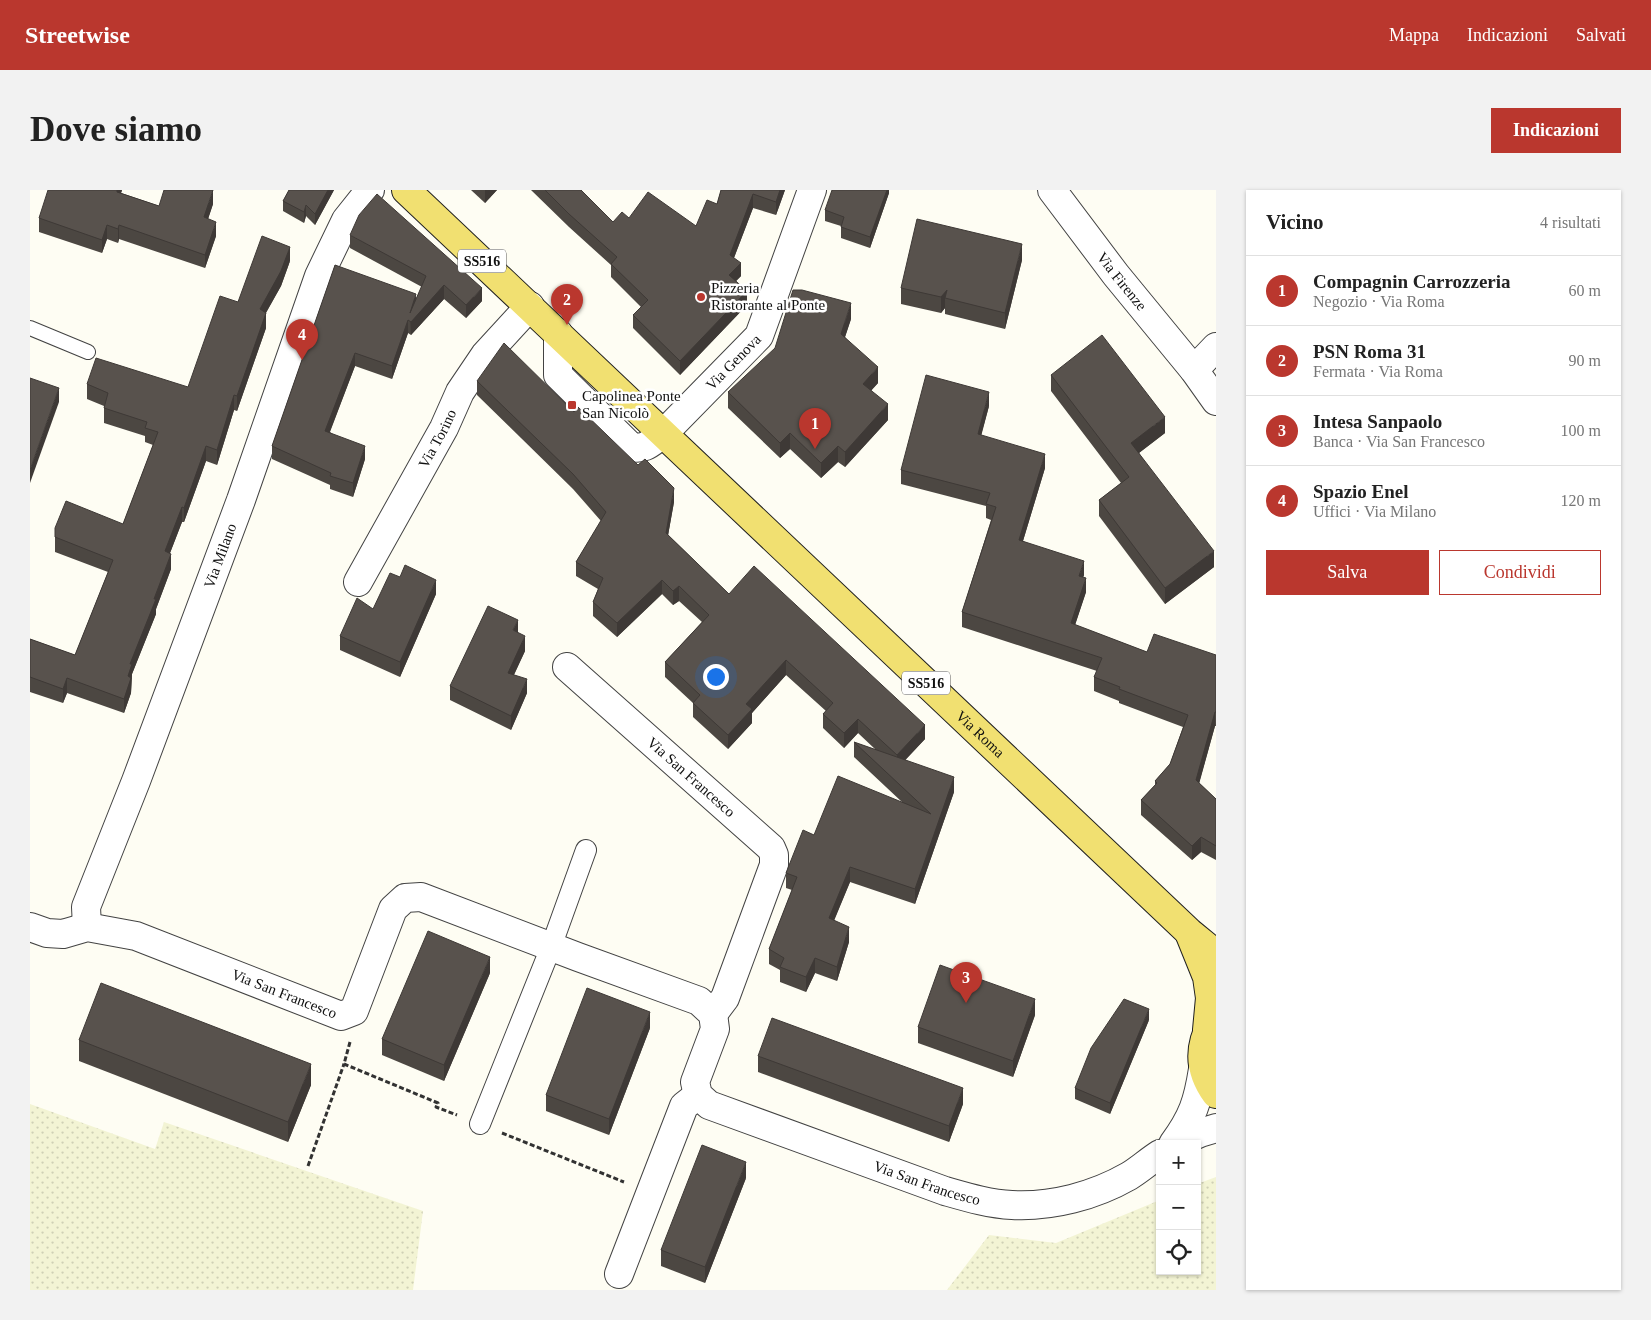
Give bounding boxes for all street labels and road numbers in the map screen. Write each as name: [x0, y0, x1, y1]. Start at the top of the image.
road number: SS516: [458, 249, 506, 272]
street label: Via Firenze: [1094, 249, 1150, 314]
street label: Via Genova: [703, 331, 764, 393]
street label: Via Torino: [415, 407, 459, 471]
street label: Via Milano: [201, 521, 240, 590]
road number: SS516: [902, 672, 950, 694]
street label: Via Roma: [953, 708, 1008, 761]
street label: Via San Francesco: [644, 734, 738, 820]
street label: Via San Francesco: [229, 966, 339, 1022]
street label: Via San Francesco: [872, 1158, 982, 1208]

